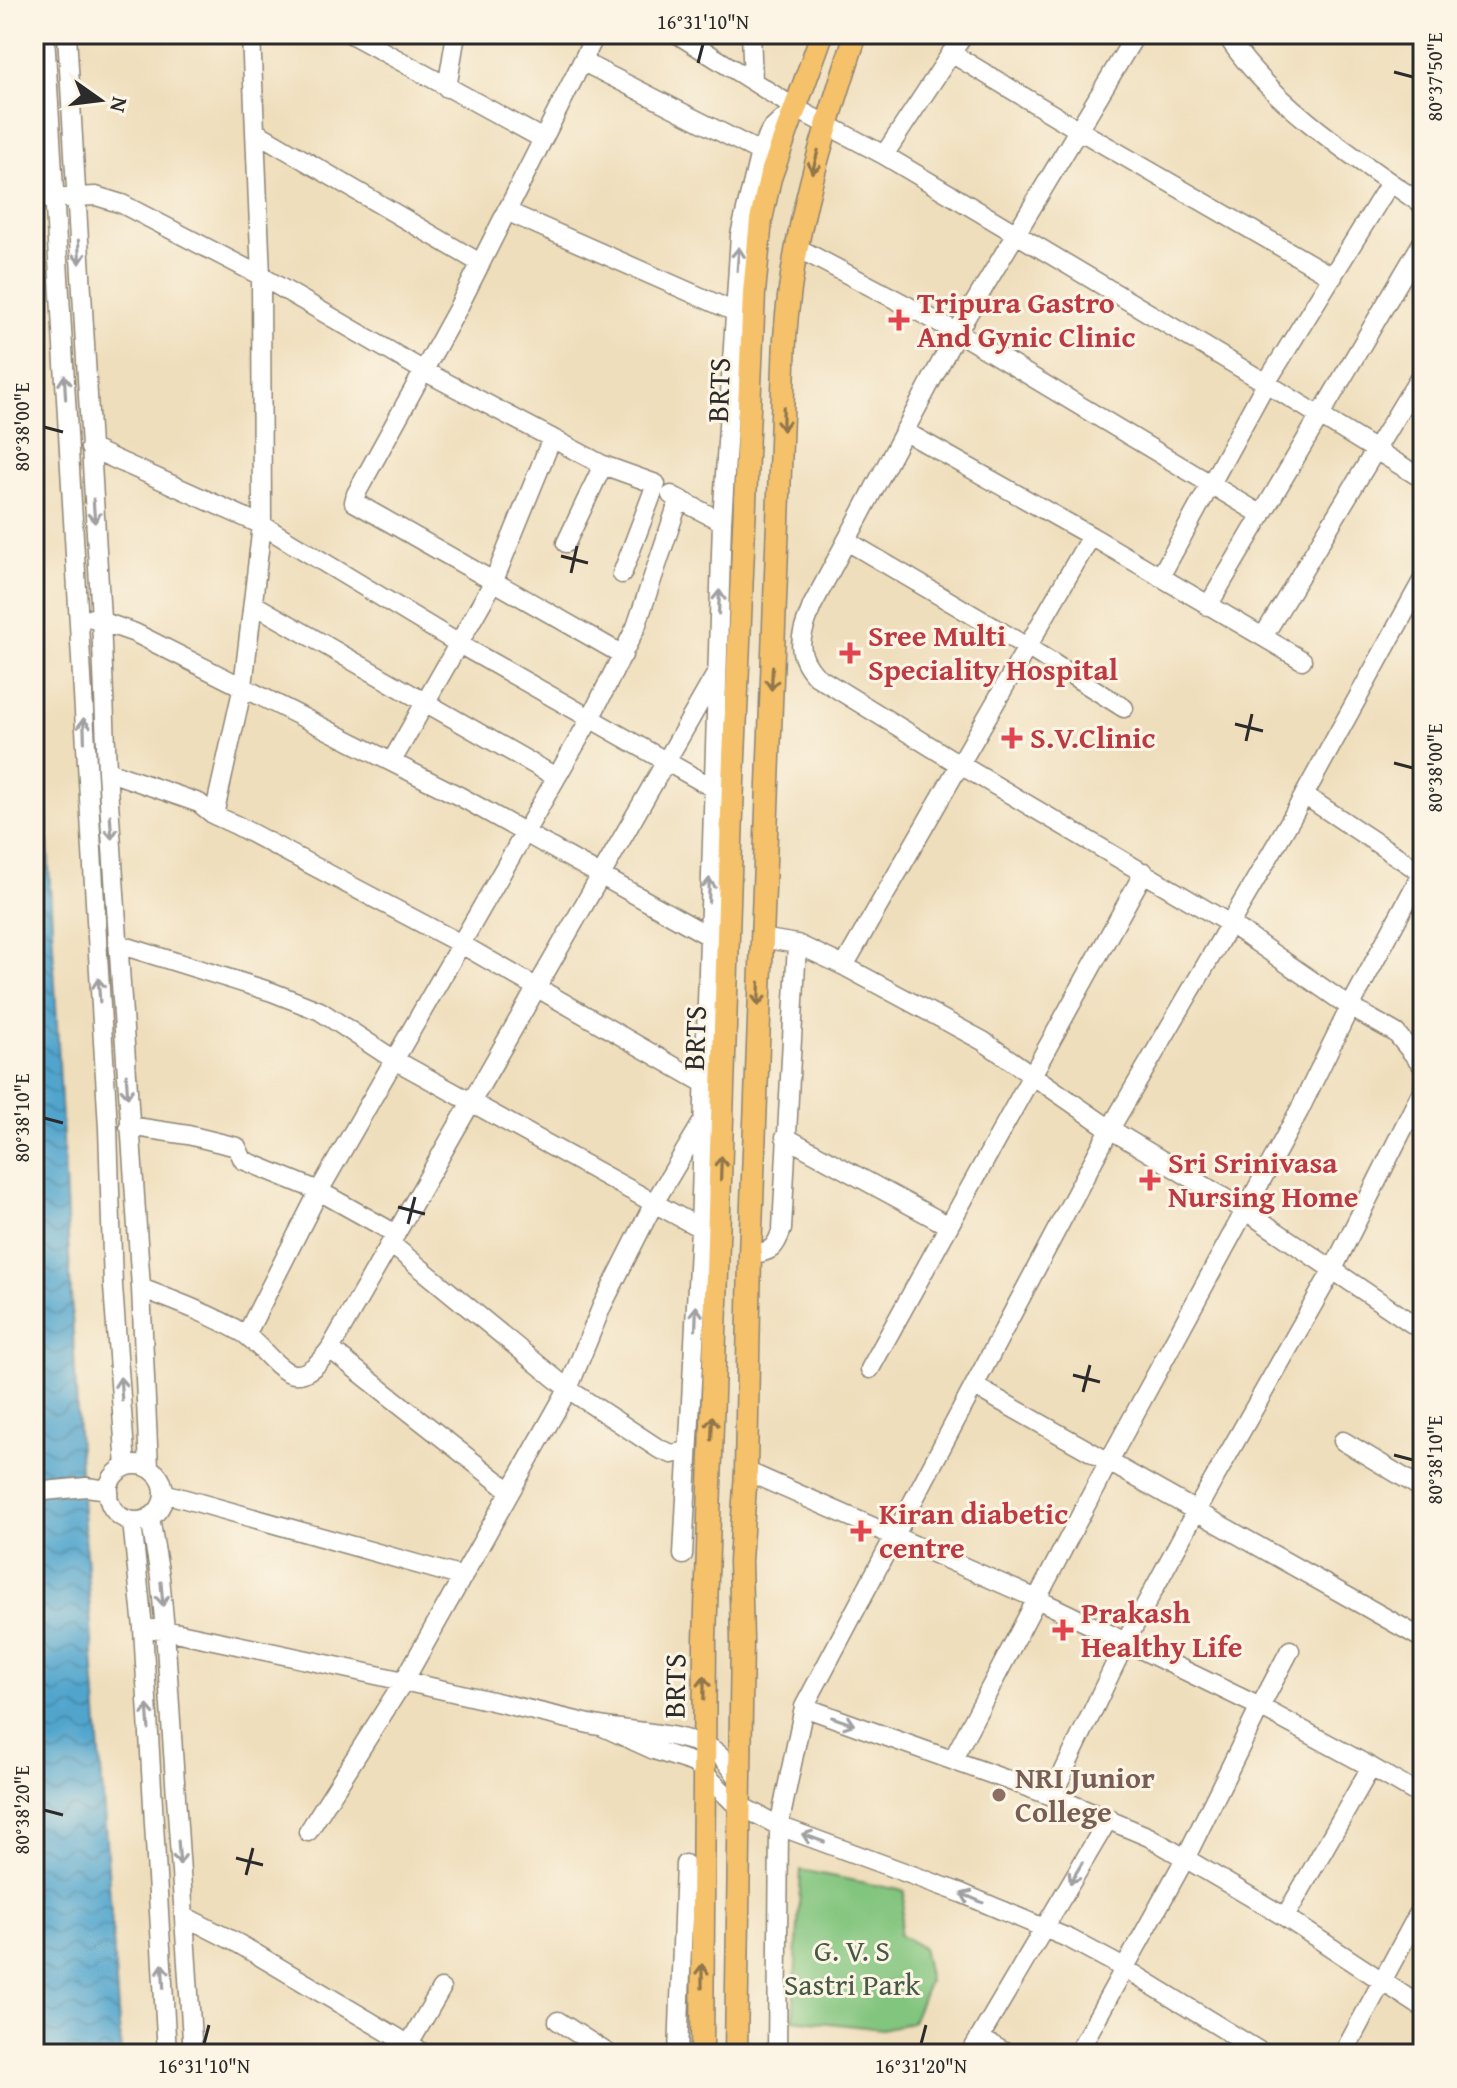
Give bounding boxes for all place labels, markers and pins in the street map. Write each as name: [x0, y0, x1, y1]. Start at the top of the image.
place label: Tripura Gastro And Gynic Clinic: [917, 280, 1135, 358]
marker: Tripura Gastro And Gynic Clinic: [888, 309, 910, 331]
place label: Sree Multi Speciality Hospital: [868, 613, 1118, 691]
marker: Sree Multi Speciality Hospital: [839, 642, 861, 664]
place label: S.V.Clinic: [1030, 715, 1156, 759]
marker: S.V.Clinic: [1001, 727, 1023, 749]
place label: Sri Srinivasa Nursing Home: [1168, 1140, 1359, 1218]
marker: Sri Srinivasa Nursing Home: [1139, 1169, 1161, 1191]
place label: Kiran diabetic centre: [879, 1491, 1068, 1569]
marker: Kiran diabetic centre: [850, 1520, 872, 1542]
place label: Prakash Healthy Life: [1081, 1590, 1242, 1668]
marker: Prakash Healthy Life: [1052, 1619, 1074, 1641]
place label: NRI Junior College: [1015, 1755, 1155, 1833]
marker: NRI Junior College: [990, 1786, 1008, 1804]

